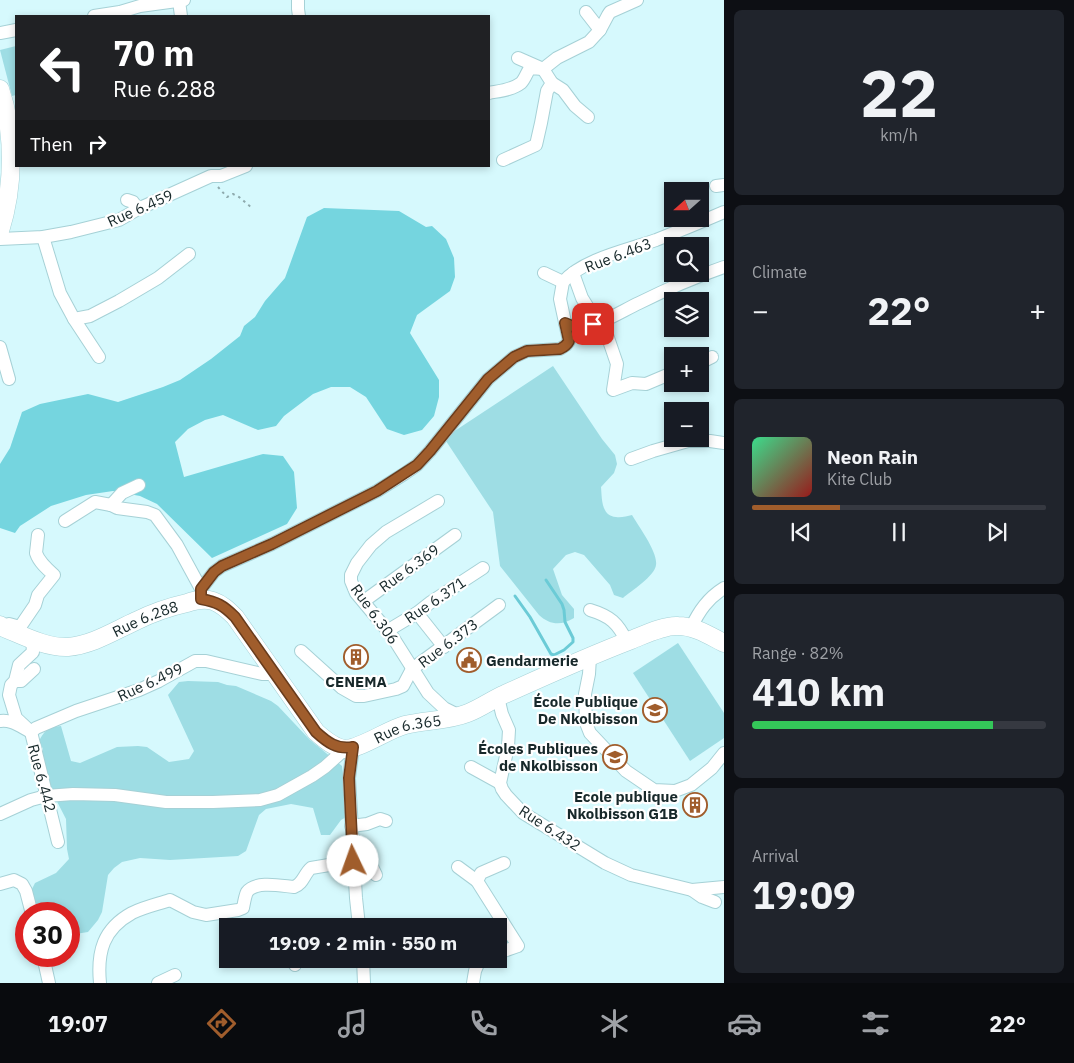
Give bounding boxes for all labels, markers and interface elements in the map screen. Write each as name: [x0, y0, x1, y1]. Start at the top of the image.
text: 70 m: [113, 30, 195, 76]
icon: left: [30, 35, 95, 100]
text: 22: [860, 50, 938, 135]
text: Rue 6.288: [113, 74, 216, 103]
text: km/h: [880, 125, 918, 145]
icon: right: [83, 130, 111, 158]
text: Then: [30, 132, 73, 156]
north arrow: [664, 182, 709, 228]
map controls: [664, 182, 709, 447]
street label: Rue 6.459: [104, 185, 176, 231]
street label: Rue 6.463: [582, 234, 654, 276]
button: search: [664, 237, 709, 282]
text: Climate: [752, 262, 807, 282]
text: 22°: [867, 286, 931, 335]
button: layers: [664, 292, 709, 337]
text: −: [752, 292, 769, 329]
text: +: [1029, 292, 1046, 329]
pin: [572, 303, 614, 345]
icon: arrive: [579, 310, 607, 338]
button: +: [664, 347, 709, 392]
button: −: [664, 402, 709, 447]
text: Neon Rain: [827, 445, 918, 469]
text: Kite Club: [827, 469, 892, 489]
icon: previous: [787, 518, 815, 546]
icon: pause: [885, 518, 913, 546]
icon: next: [983, 518, 1011, 546]
street label: Rue 6.369: [375, 540, 443, 596]
street label: Rue 6.371: [401, 573, 469, 627]
street label: Rue 6.306: [347, 580, 403, 648]
street label: Rue 6.288: [109, 596, 180, 641]
street label: Rue 6.373: [414, 614, 482, 672]
text: Range · 82%: [752, 643, 844, 663]
building icon: CENEMA: [343, 644, 369, 670]
public building icon: Gendarmerie: [456, 647, 482, 673]
place label: Gendarmerie: [486, 651, 579, 670]
street label: Rue 6.499: [114, 659, 186, 705]
text: 410 km: [752, 667, 885, 716]
place label: CENEMA: [325, 672, 387, 691]
place label: École Publique De Nkolbisson: [533, 692, 638, 728]
school or university icon: École Publique De Nkolbisson: [642, 697, 668, 723]
street label: Rue 6.365: [370, 710, 442, 747]
place label: Écoles Publiques de Nkolbisson: [478, 739, 598, 775]
street label: Rue 6.442: [24, 742, 60, 814]
school or university icon: Écoles Publiques de Nkolbisson: [602, 744, 628, 770]
place label: Ecole publique Nkolbisson G1B: [567, 787, 678, 823]
building icon: Ecole publique Nkolbisson G1B: [682, 792, 708, 818]
street label: Rue 6.432: [515, 801, 585, 855]
position arrow: [326, 834, 378, 886]
text: Arrival: [752, 846, 799, 866]
text: 19:09: [752, 870, 856, 919]
speed limit sign: 30: [15, 902, 80, 967]
text: 19:09 · 2 min · 550 m: [269, 931, 457, 955]
icon: directions: [204, 1006, 239, 1041]
icon: music: [335, 1006, 370, 1041]
icon: phone: [466, 1006, 501, 1041]
icon: climate: [597, 1006, 632, 1041]
icon: car: [727, 1006, 762, 1041]
icon: filters: [858, 1006, 893, 1041]
text: 19:07: [48, 1009, 108, 1038]
text: 22°: [989, 1009, 1026, 1038]

